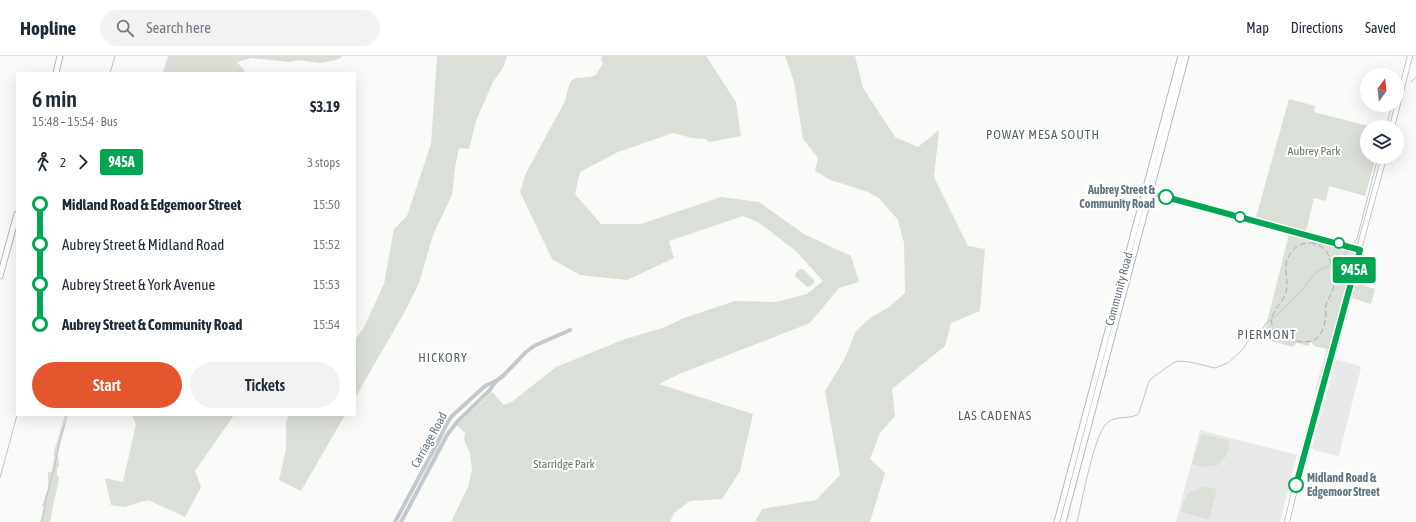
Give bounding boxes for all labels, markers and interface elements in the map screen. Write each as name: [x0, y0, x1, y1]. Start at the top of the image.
search box: [100, 10, 380, 46]
text: Hopline: [20, 17, 76, 39]
icon: search: [114, 17, 136, 39]
text: Search here: [146, 19, 211, 36]
text: Map: [1246, 20, 1269, 36]
text: Directions: [1291, 20, 1343, 36]
text: Saved: [1365, 20, 1396, 36]
north arrow: [1360, 68, 1404, 112]
map controls: [1360, 68, 1404, 164]
text: 6 min: [32, 86, 77, 112]
text: $3.19: [310, 98, 340, 115]
text: 15:48 – 15:54 · Bus: [32, 114, 118, 129]
button: layers: [1360, 120, 1404, 164]
district label: POWAY MESA SOUTH: [986, 127, 1100, 142]
park label: Aubrey Park: [1288, 144, 1341, 158]
icon: walk: [32, 151, 54, 173]
icon: forward: [72, 151, 94, 173]
text: 945A: [108, 154, 135, 170]
text: 2: [60, 155, 66, 170]
text: 3 stops: [307, 155, 340, 170]
place label: Aubrey Street & Community Road: [1079, 183, 1156, 211]
marker: Aubrey Street & Community Road: [1158, 189, 1174, 205]
text: Midland Road & Edgemoor Street: [62, 196, 241, 213]
text: 15:50: [313, 197, 340, 212]
unlabelled marker: [1234, 211, 1246, 223]
text: Aubrey Street & Midland Road: [62, 236, 224, 253]
text: 15:52: [313, 237, 340, 252]
unlabelled marker: [1333, 237, 1345, 249]
street label: Community Road: [1102, 251, 1136, 327]
line badge: 945A: [1326, 257, 1382, 283]
text: 945A: [1341, 262, 1367, 278]
text: Aubrey Street & York Avenue: [62, 276, 215, 293]
text: 15:53: [313, 277, 340, 292]
text: Aubrey Street & Community Road: [62, 316, 242, 333]
text: 15:54: [313, 317, 340, 332]
district label: PIERMONT: [1237, 327, 1297, 342]
district label: HICKORY: [418, 350, 468, 365]
button: Start: [32, 362, 182, 408]
button: Tickets: [190, 362, 340, 408]
district label: LAS CADENAS: [958, 408, 1032, 423]
street label: Carriage Road: [408, 410, 450, 470]
park label: Starridge Park: [533, 457, 596, 471]
place label: Midland Road & Edgemoor Street: [1307, 471, 1380, 499]
marker: Midland Road & Edgemoor Street: [1288, 477, 1304, 493]

